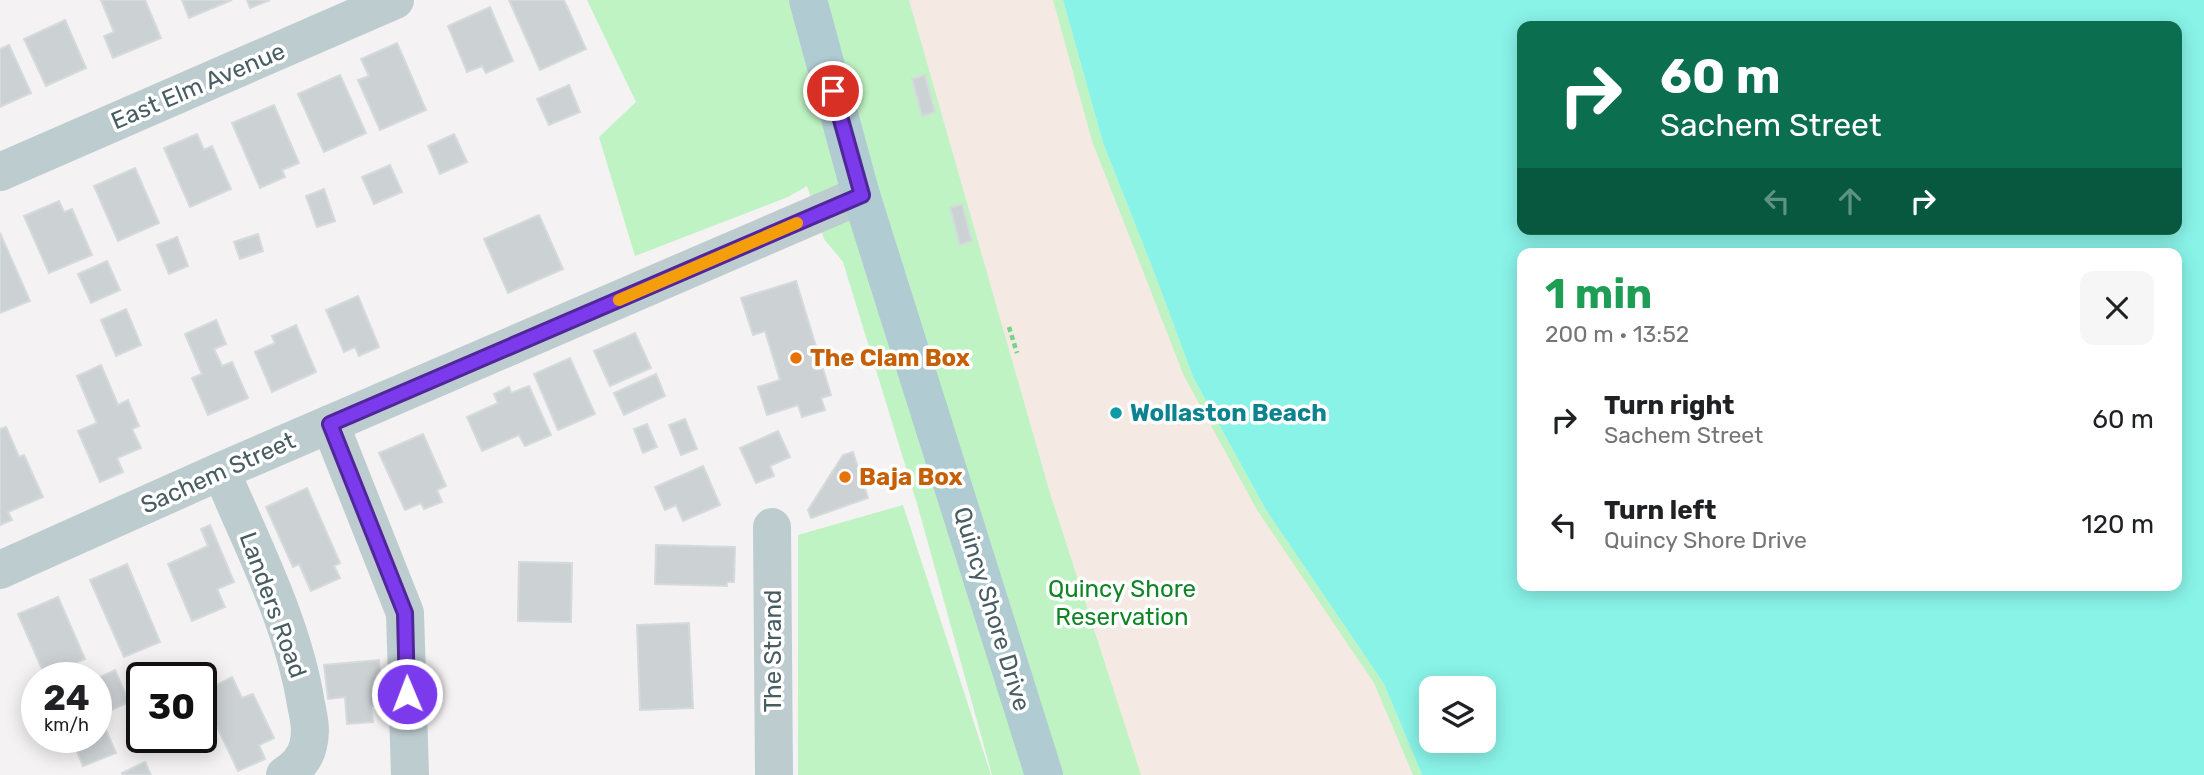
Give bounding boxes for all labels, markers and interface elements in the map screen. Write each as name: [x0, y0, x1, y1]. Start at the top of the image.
street label: East Elm Avenue: [107, 37, 289, 135]
text: 60 m: [1660, 47, 1781, 105]
icon: right: [1545, 49, 1636, 140]
pin: [803, 61, 863, 121]
icon: arrive: [814, 72, 852, 110]
text: Sachem Street: [1660, 106, 1881, 144]
icon: left: [1758, 182, 1796, 220]
icon: ahead: [1831, 182, 1869, 220]
icon: right: [1904, 182, 1942, 220]
text: 1 min: [1545, 269, 1652, 319]
button: close: [2080, 271, 2154, 345]
text: 200 m · 13:52: [1545, 320, 1689, 348]
place label: The Clam Box: [810, 344, 970, 372]
marker: The Clam Box: [788, 350, 804, 366]
text: Turn right: [1604, 390, 1734, 421]
place label: Wollaston Beach: [1130, 399, 1327, 427]
icon: right: [1545, 401, 1583, 439]
text: 60 m: [2092, 404, 2154, 435]
marker: Wollaston Beach: [1108, 405, 1124, 421]
text: Sachem Street: [1604, 421, 1763, 449]
street label: Sachem Street: [136, 426, 300, 520]
place label: Baja Box: [859, 463, 963, 491]
marker: Baja Box: [837, 469, 853, 485]
text: Turn left: [1604, 495, 1716, 526]
street label: Quincy Shore Drive: [948, 504, 1036, 714]
icon: left: [1545, 506, 1583, 544]
text: 120 m: [2082, 509, 2154, 540]
text: Quincy Shore Drive: [1604, 526, 1807, 554]
street label: Landers Road: [234, 528, 312, 682]
park label: Quincy Shore Reservation: [1048, 575, 1196, 631]
street label: The Strand: [759, 590, 787, 712]
position arrow: [370, 657, 444, 731]
speed limit sign: 30: [126, 662, 217, 753]
map controls: [1419, 676, 1496, 753]
button: layers: [1419, 676, 1496, 753]
text: 24: [43, 677, 90, 719]
text: km/h: [44, 714, 89, 736]

